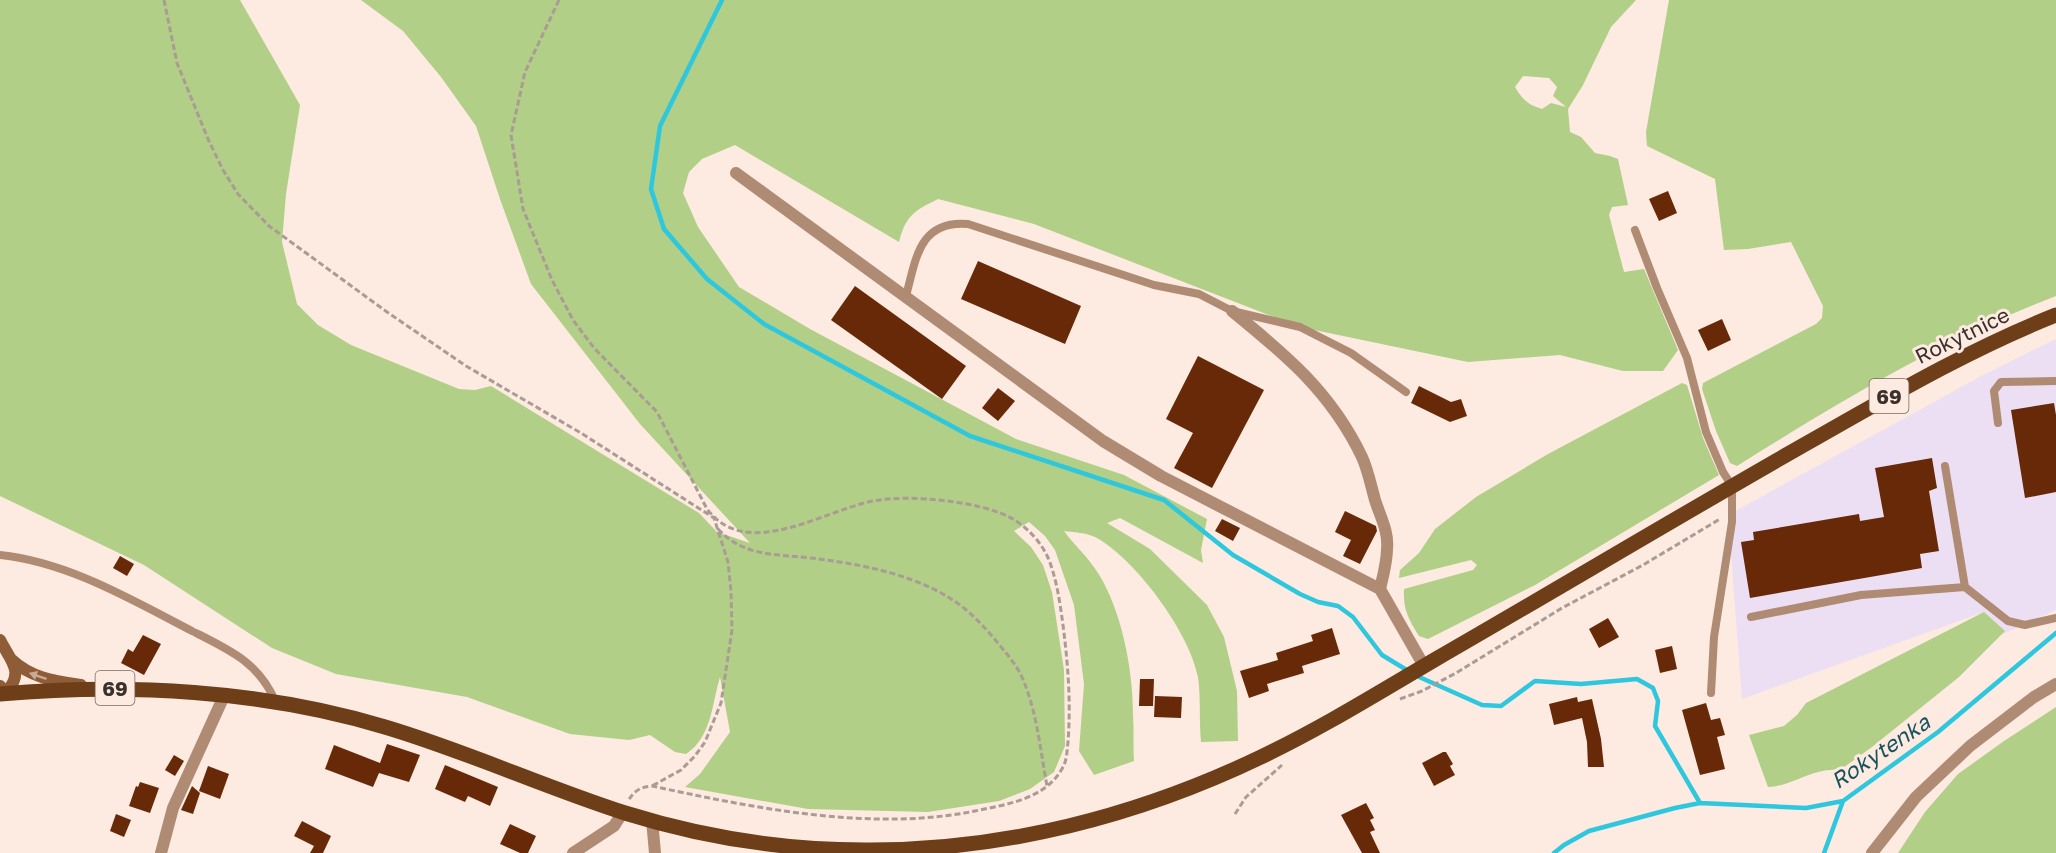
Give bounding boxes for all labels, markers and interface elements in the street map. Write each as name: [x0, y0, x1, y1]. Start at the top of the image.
street label: Rokytnice: [1911, 301, 2013, 369]
road number: 69: [1870, 379, 1908, 413]
one-way arrow: [29, 671, 47, 680]
road number: 69: [96, 671, 134, 705]
water label: Rokytenka: [1825, 707, 1936, 794]

